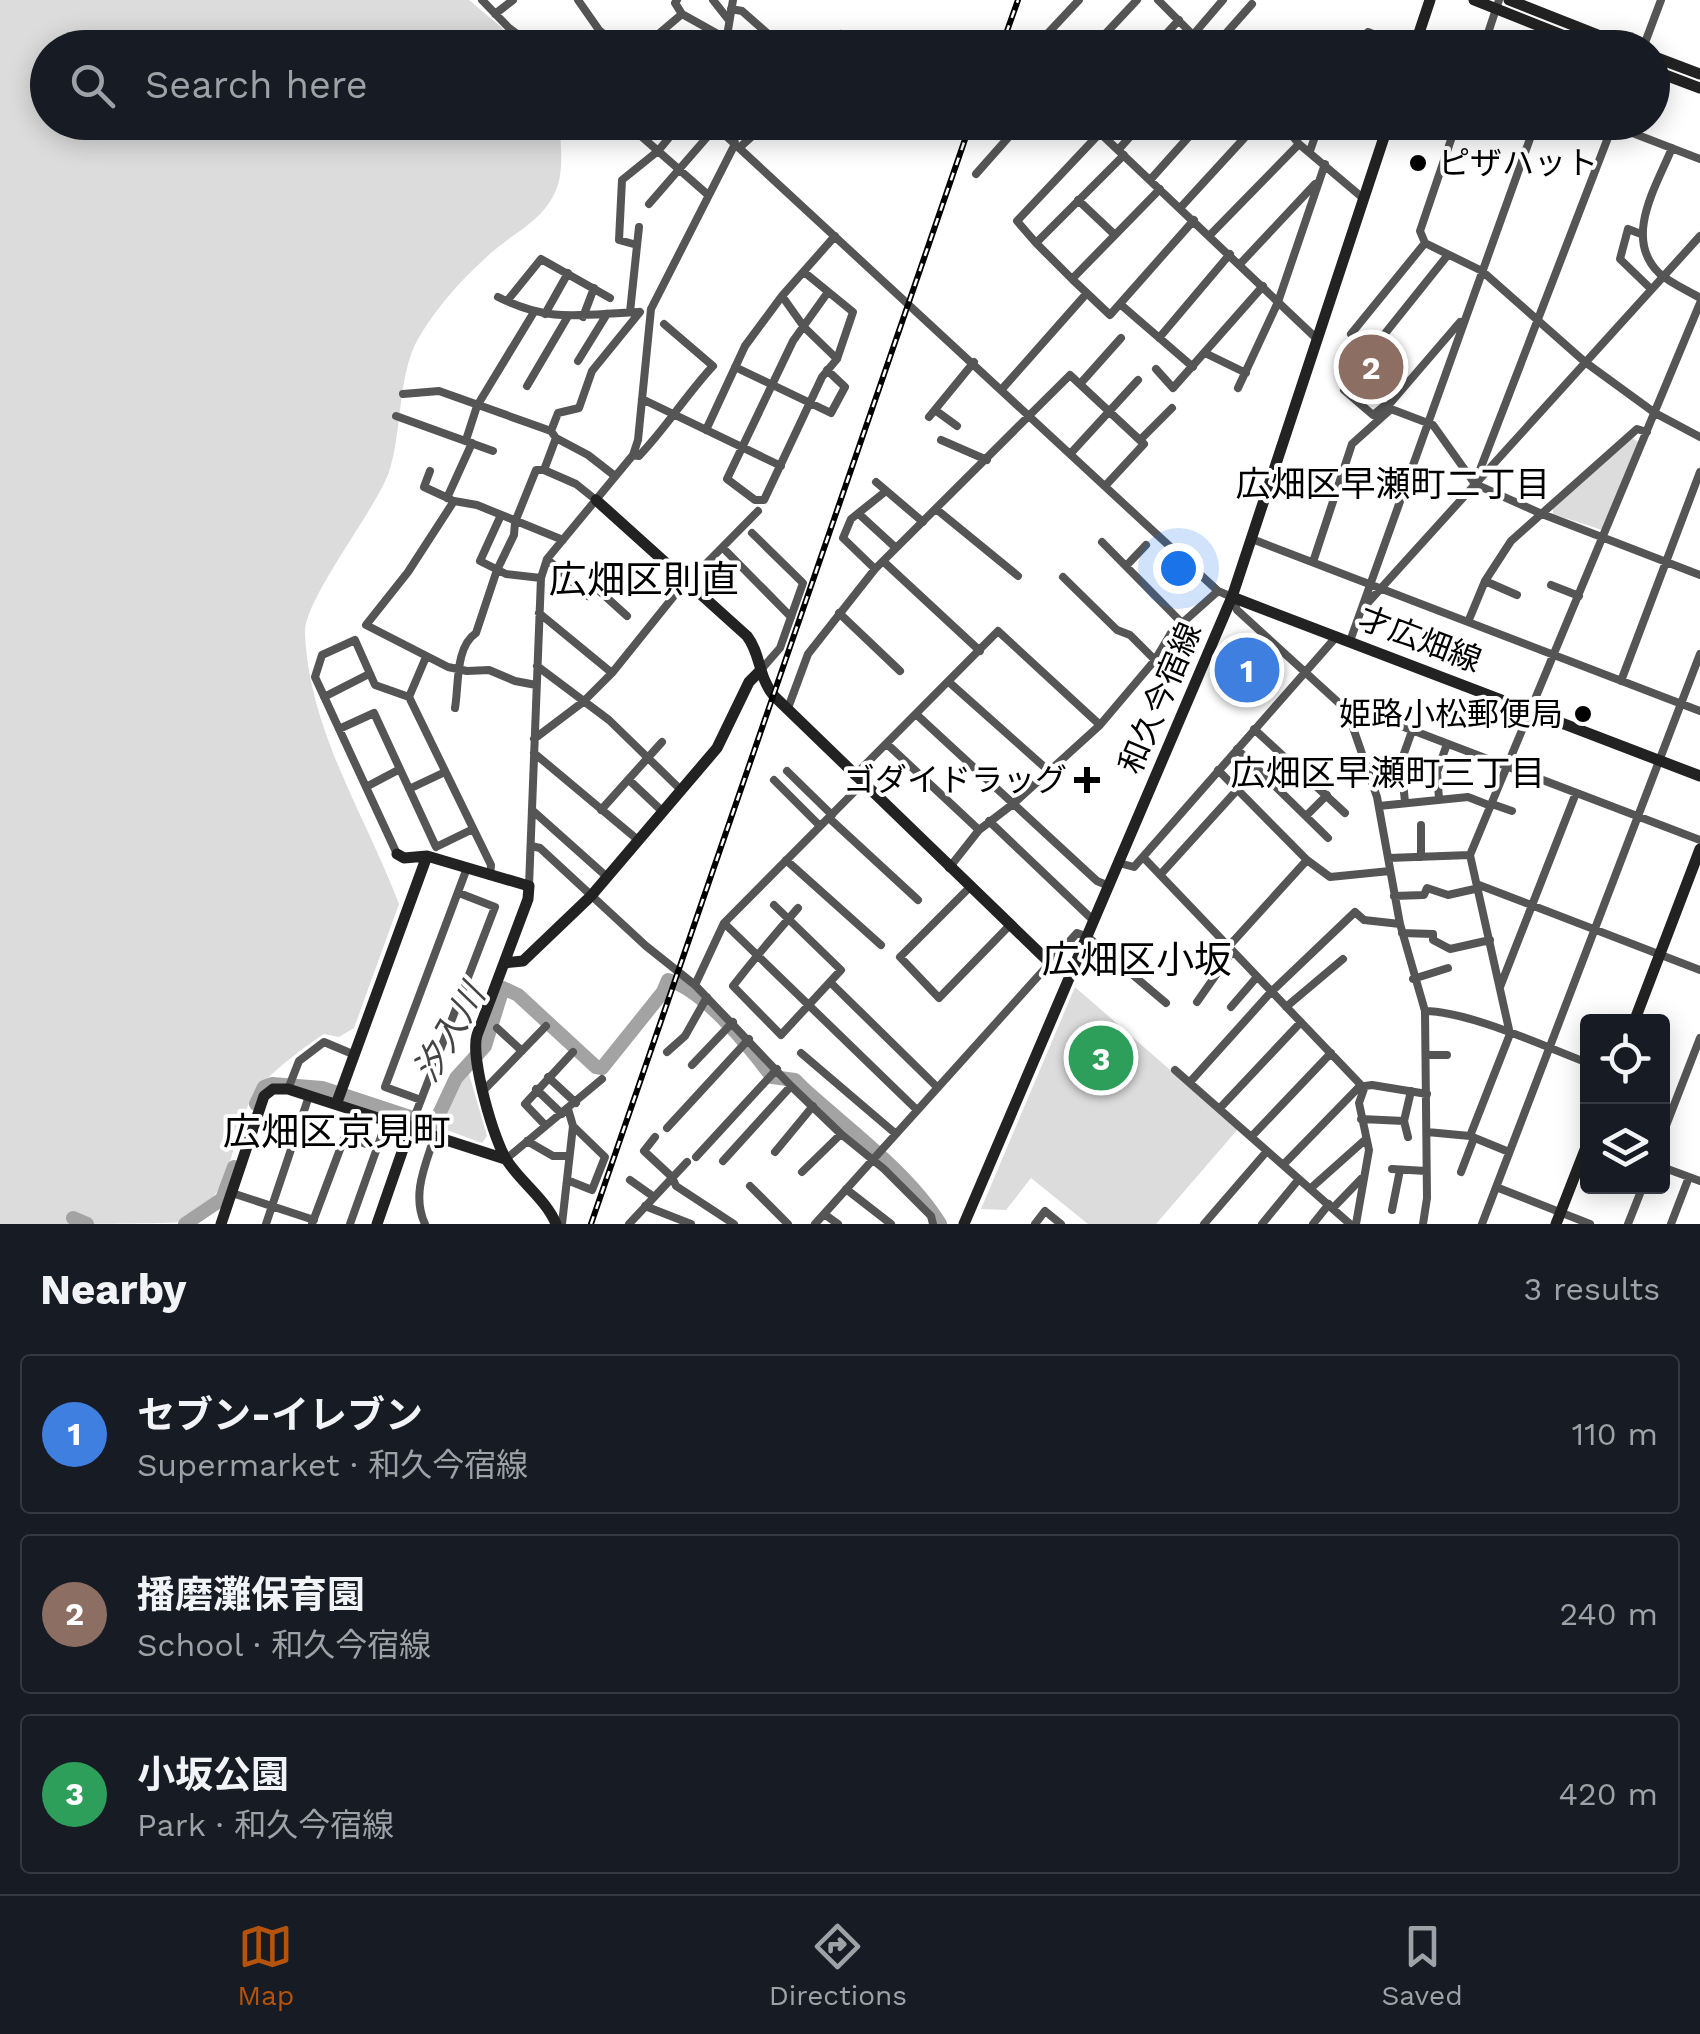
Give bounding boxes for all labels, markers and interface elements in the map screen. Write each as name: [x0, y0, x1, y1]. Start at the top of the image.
search box: [30, 30, 1670, 140]
icon: search: [65, 58, 120, 113]
text: Search here: [145, 63, 368, 107]
place label: ピザハット: [1438, 144, 1598, 182]
marker: ピザハット: [1407, 152, 1429, 174]
pin: 2: [1338, 330, 1404, 404]
district label: 広畑区早瀬町二丁目: [1235, 463, 1551, 505]
your location: [1153, 543, 1204, 594]
district label: 広畑区則直: [549, 558, 739, 602]
street label: 才広畑線: [1353, 598, 1487, 680]
street label: 和久今宿線: [1111, 617, 1209, 779]
pin: 1: [1214, 632, 1280, 708]
place label: 姫路小松郵便局: [1339, 695, 1563, 733]
marker: 姫路小松郵便局: [1572, 703, 1594, 725]
district label: 広畑区早瀬町三丁目: [1230, 752, 1546, 794]
place label: ゴダイドラッグ: [843, 761, 1067, 799]
marker: ゴダイドラッグ: [1076, 769, 1098, 791]
district label: 広畑区小坂: [1042, 938, 1232, 982]
water label: 汐入川: [405, 974, 495, 1089]
map controls: [1580, 1014, 1670, 1194]
button: locate: [1580, 1014, 1670, 1104]
pin: 3: [1068, 1020, 1134, 1096]
button: layers: [1580, 1104, 1670, 1194]
district label: 広畑区京見町: [223, 1110, 451, 1154]
text: Nearby: [40, 1265, 187, 1314]
text: 3 results: [1523, 1270, 1660, 1308]
text: セブン-イレブン: [137, 1393, 423, 1437]
text: 1: [68, 1415, 81, 1453]
text: 110 m: [1572, 1415, 1658, 1453]
text: Supermarket · 和久今宿線: [137, 1446, 528, 1484]
text: 播磨灘保育園: [137, 1573, 365, 1617]
text: 2: [65, 1595, 84, 1633]
text: 240 m: [1559, 1595, 1658, 1633]
text: School · 和久今宿線: [137, 1626, 431, 1664]
text: 小坂公園: [137, 1753, 289, 1797]
text: 3: [65, 1775, 84, 1813]
text: 420 m: [1558, 1775, 1658, 1813]
text: Park · 和久今宿線: [137, 1806, 394, 1844]
tab: Map: [237, 1919, 294, 2012]
tab: Directions: [769, 1919, 907, 2012]
tab: Saved: [1381, 1919, 1463, 2012]

